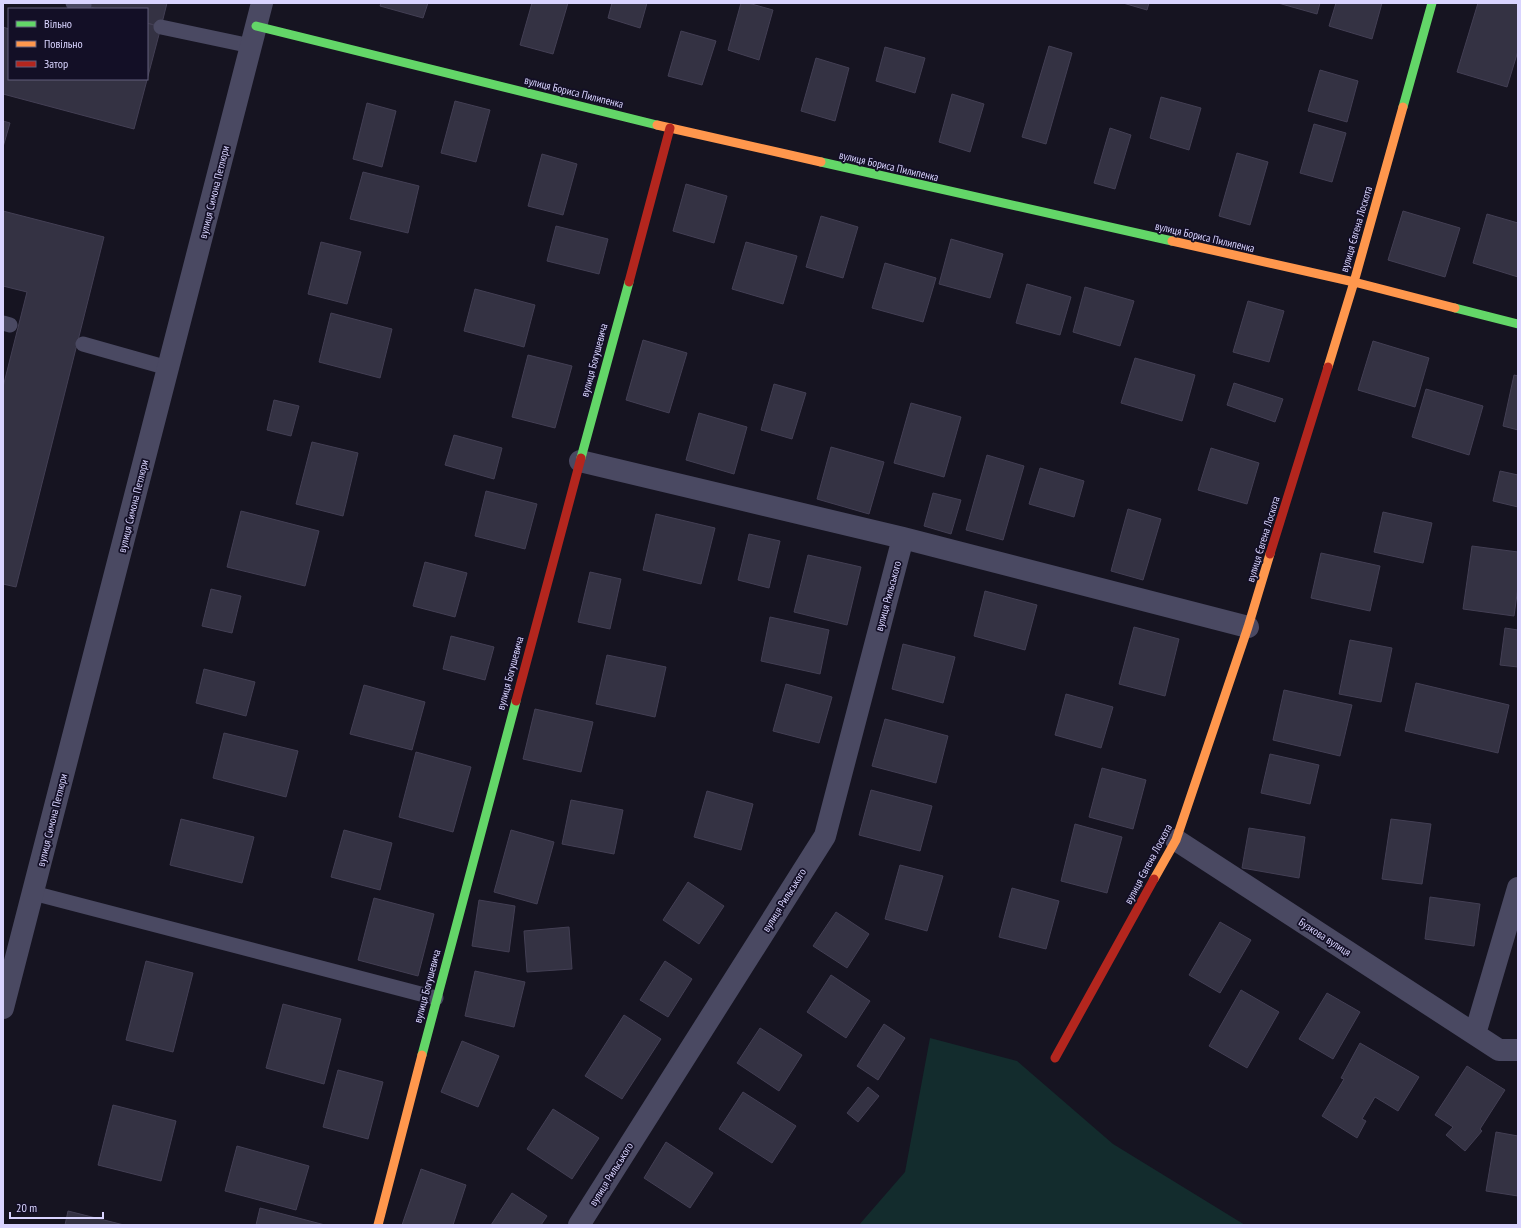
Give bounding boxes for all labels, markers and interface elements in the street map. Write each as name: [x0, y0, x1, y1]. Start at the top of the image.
legend: [8, 8, 148, 80]
text: Вільно: [44, 16, 72, 31]
text: Повільно: [44, 36, 83, 51]
text: Затор: [44, 56, 68, 71]
street label: вулиця Бориса Пилипенка: [523, 73, 625, 111]
street label: вулиця Симона Петлюри: [196, 144, 232, 240]
street label: вулиця Бориса Пилипенка: [838, 148, 940, 184]
street label: вулиця Євгена Лоскота: [1337, 184, 1375, 274]
street label: вулиця Бориса Пилипенка: [1154, 219, 1256, 255]
street label: вулиця Богушевича: [577, 322, 611, 398]
street label: вулиця Симона Петлюри: [115, 458, 151, 554]
street label: вулиця Євгена Лоскота: [1243, 494, 1283, 584]
street label: вулиця Рильського: [872, 559, 904, 633]
street label: вулиця Богушевича: [493, 635, 527, 711]
street label: вулиця Симона Петлюри: [34, 772, 70, 868]
street label: вулиця Євгена Лоскота: [1121, 821, 1175, 907]
street label: вулиця Рильського: [759, 866, 809, 934]
street label: Бузкова вулиця: [1296, 915, 1354, 959]
street label: вулиця Богушевича: [410, 948, 444, 1024]
street label: вулиця Рильського: [586, 1140, 636, 1208]
scale bar: [10, 1194, 103, 1220]
text: 20 m: [16, 1200, 37, 1215]

